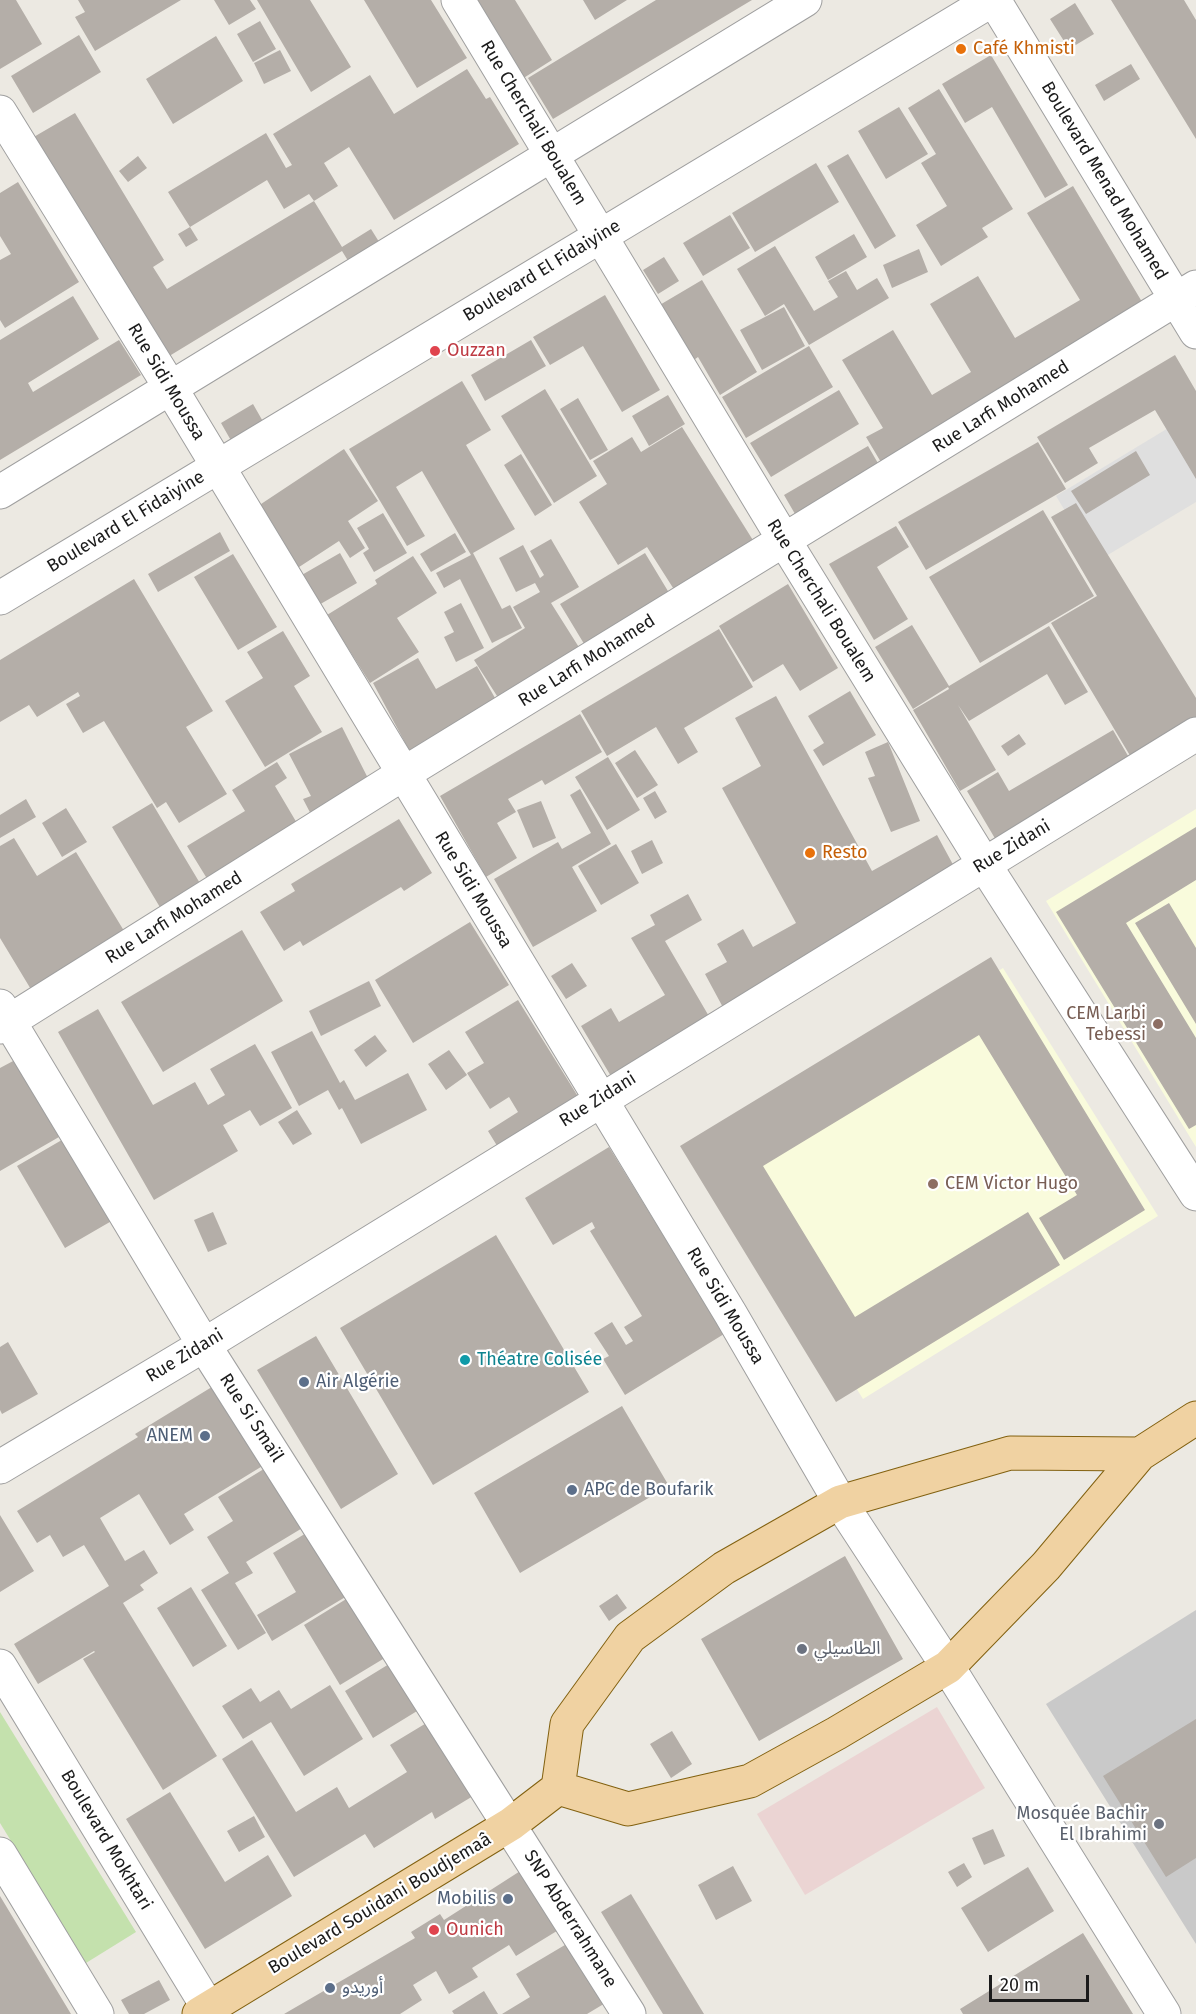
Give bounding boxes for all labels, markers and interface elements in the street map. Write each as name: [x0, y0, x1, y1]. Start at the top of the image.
street label: Rue Cherchali Boualem: [475, 37, 591, 209]
place label: Café Khmisti: [973, 38, 1075, 60]
marker: Café Khmisti: [954, 42, 968, 56]
street label: Boulevard Menad Mohamed: [1036, 78, 1172, 284]
street label: Boulevard El Fidaiyine: [459, 215, 625, 327]
street label: Rue Sidi Moussa: [123, 320, 209, 444]
place label: Ouzzan: [447, 340, 506, 362]
marker: Ouzzan: [428, 344, 442, 358]
street label: Rue Larfi Mohamed: [929, 356, 1073, 458]
street label: Boulevard El Fidaiyine: [43, 466, 209, 578]
street label: Rue Cherchali Boualem: [762, 515, 880, 687]
street label: Rue Larfi Mohamed: [515, 610, 659, 712]
street label: Rue Zidani: [969, 815, 1055, 879]
street label: Rue Sidi Moussa: [430, 828, 516, 952]
place label: Resto: [822, 842, 868, 864]
marker: Resto: [803, 846, 817, 860]
street label: Rue Larfi Mohamed: [102, 867, 246, 969]
place label: CEM Larbi Tebessi: [1066, 1003, 1146, 1046]
marker: CEM Larbi Tebessi: [1151, 1017, 1165, 1031]
street label: Rue Zidani: [556, 1068, 640, 1132]
place label: CEM Victor Hugo: [945, 1173, 1078, 1195]
marker: CEM Victor Hugo: [926, 1177, 940, 1191]
street label: Rue Sidi Moussa: [682, 1244, 768, 1368]
street label: Rue Zidani: [142, 1324, 228, 1388]
place label: Théatre Colisée: [477, 1349, 602, 1371]
marker: Théatre Colisée: [458, 1353, 472, 1367]
street label: Rue Si Smaïl: [214, 1370, 288, 1466]
place label: Air Algérie: [316, 1371, 399, 1393]
marker: Air Algérie: [297, 1375, 311, 1389]
place label: ANEM: [147, 1425, 193, 1447]
marker: ANEM: [198, 1429, 212, 1443]
place label: APC de Boufarik: [584, 1479, 714, 1501]
marker: APC de Boufarik: [565, 1483, 579, 1497]
place label: الطاسيلي: [814, 1638, 880, 1660]
marker: الطاسيلي: [795, 1642, 809, 1656]
street label: Boulevard Mokhtari: [56, 1766, 156, 1914]
place label: Mosquée Bachir El Ibrahimi: [1017, 1803, 1147, 1846]
marker: Mosquée Bachir El Ibrahimi: [1152, 1817, 1166, 1831]
street label: Boulevard Souidani Boudjemaâ: [265, 1829, 495, 1979]
street label: SNP Abderrahmane: [519, 1846, 621, 1992]
place label: Mobilis: [437, 1888, 496, 1910]
marker: Mobilis: [501, 1892, 515, 1906]
place label: Ounich: [446, 1919, 504, 1941]
marker: Ounich: [427, 1923, 441, 1937]
scale bar: [992, 1963, 1092, 2001]
text: 20 m: [1000, 1974, 1039, 1996]
place label: أوريدو: [342, 1977, 383, 1999]
marker: أوريدو: [323, 1981, 337, 1995]

